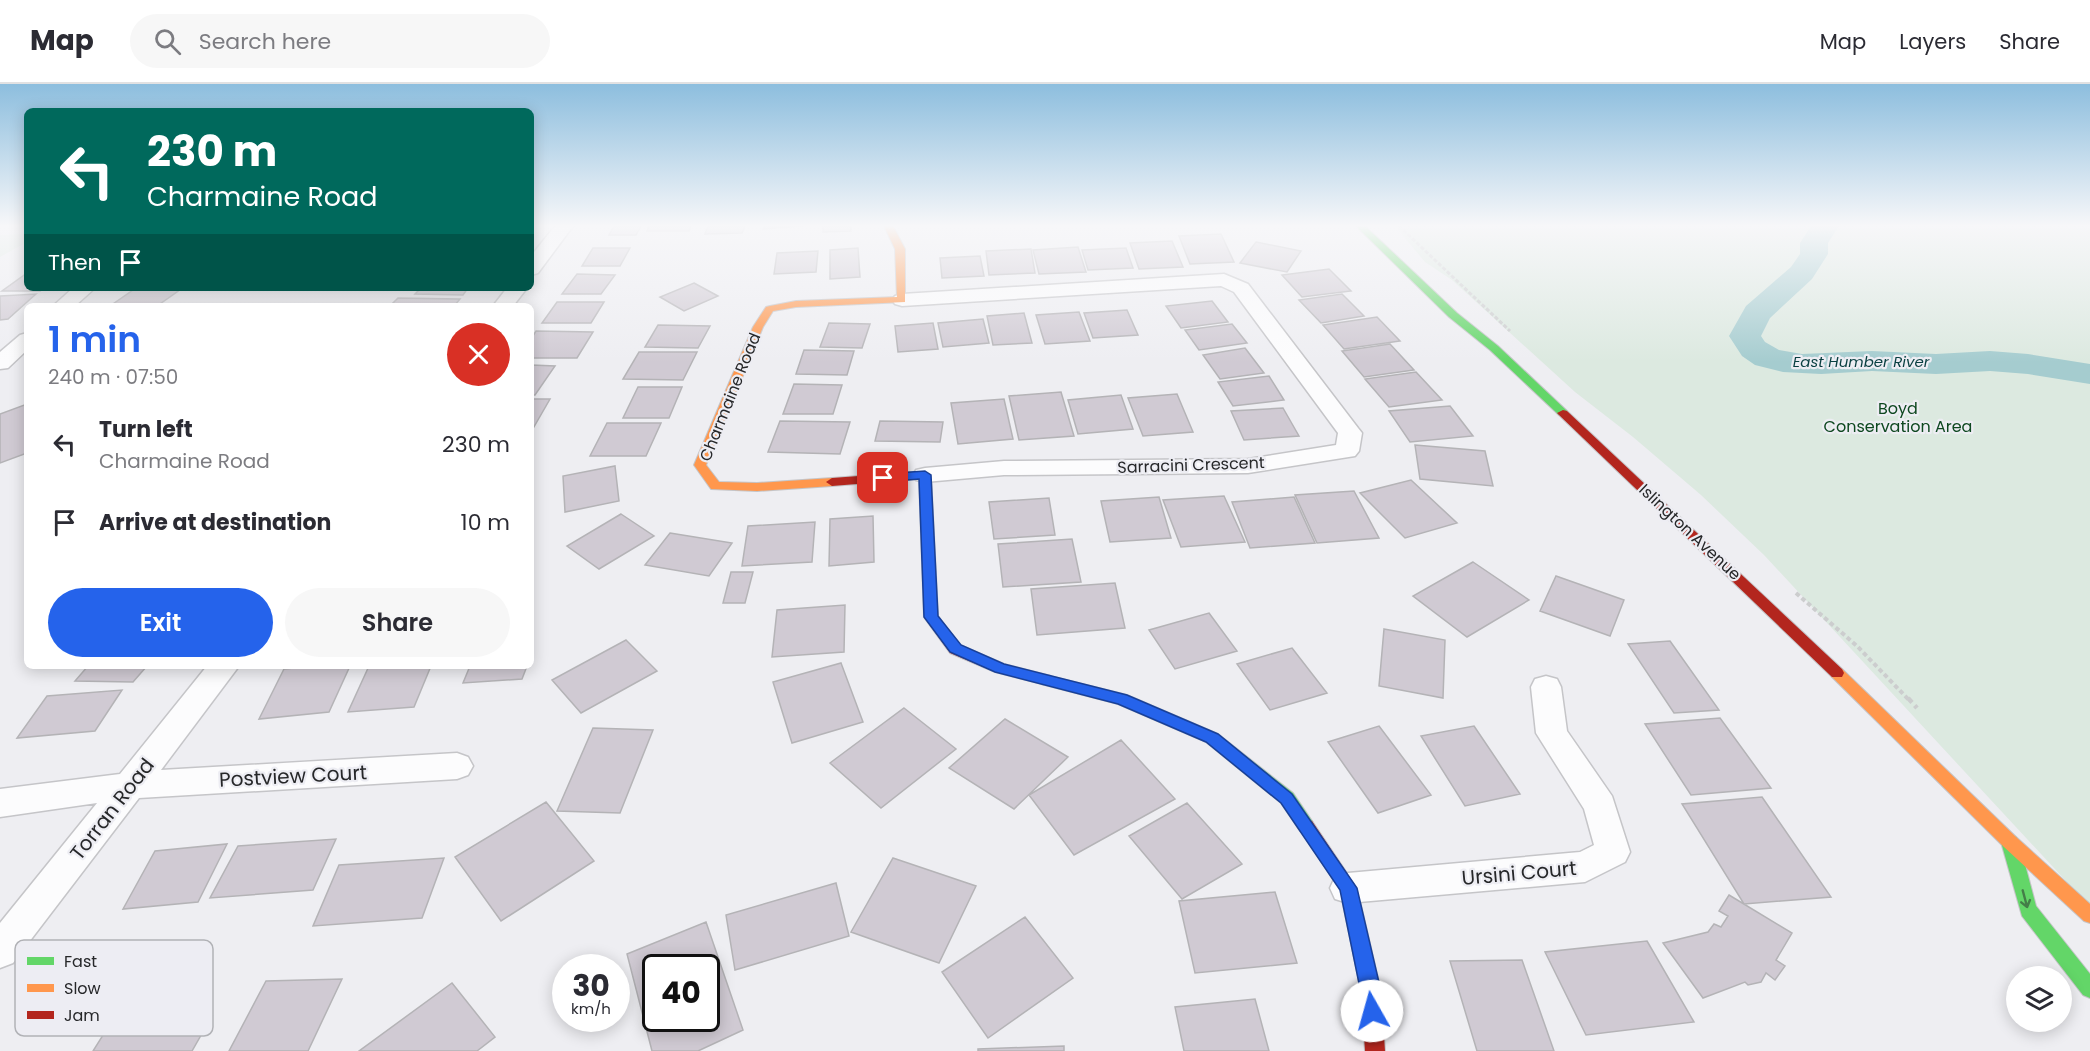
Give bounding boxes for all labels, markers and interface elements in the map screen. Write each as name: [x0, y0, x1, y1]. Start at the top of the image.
search box: [130, 14, 550, 68]
text: Map: [30, 21, 94, 60]
icon: search: [151, 25, 184, 58]
text: Search here: [199, 26, 331, 57]
text: Map: [1820, 27, 1866, 56]
text: Layers: [1899, 27, 1966, 56]
text: Share: [1999, 27, 2060, 56]
text: 230 m: [147, 122, 277, 181]
icon: left: [48, 132, 126, 210]
text: Charmaine Road: [147, 178, 378, 215]
icon: arrive: [114, 246, 147, 279]
text: Then: [48, 247, 102, 278]
text: 1 min: [48, 314, 141, 365]
button: close: [447, 323, 510, 386]
street label: Charmaine Road: [694, 329, 766, 465]
water label: East Humber River: [1793, 351, 1930, 372]
text: 240 m · 07:50: [48, 363, 178, 391]
park label: Boyd Conservation Area: [1824, 397, 1972, 438]
text: Turn left: [99, 414, 193, 445]
icon: left: [48, 428, 81, 461]
text: 230 m: [442, 429, 510, 460]
text: Charmaine Road: [99, 447, 270, 475]
street label: Sarracini Crescent: [1117, 451, 1265, 479]
pin: [857, 452, 908, 503]
icon: arrive: [866, 461, 899, 494]
street label: Islington Avenue: [1634, 479, 1746, 585]
icon: arrive: [48, 506, 81, 539]
text: Arrive at destination: [99, 507, 331, 538]
text: 10 m: [461, 507, 510, 538]
button: Exit: [48, 588, 273, 657]
button: Share: [285, 588, 510, 657]
street label: Torran Road: [63, 752, 161, 866]
street label: Postview Court: [218, 758, 368, 794]
street label: Ursini Court: [1460, 854, 1578, 892]
one-way arrow: [2020, 889, 2031, 908]
legend: [15, 940, 213, 1036]
text: Fast: [64, 950, 97, 973]
speed limit sign: 40: [642, 954, 720, 1032]
text: 30: [572, 964, 610, 1007]
map controls: [2006, 966, 2072, 1032]
button: layers: [2006, 966, 2072, 1032]
text: Slow: [64, 977, 101, 1000]
position arrow: [1340, 979, 1404, 1043]
text: km/h: [571, 998, 611, 1019]
text: Jam: [64, 1004, 100, 1027]

